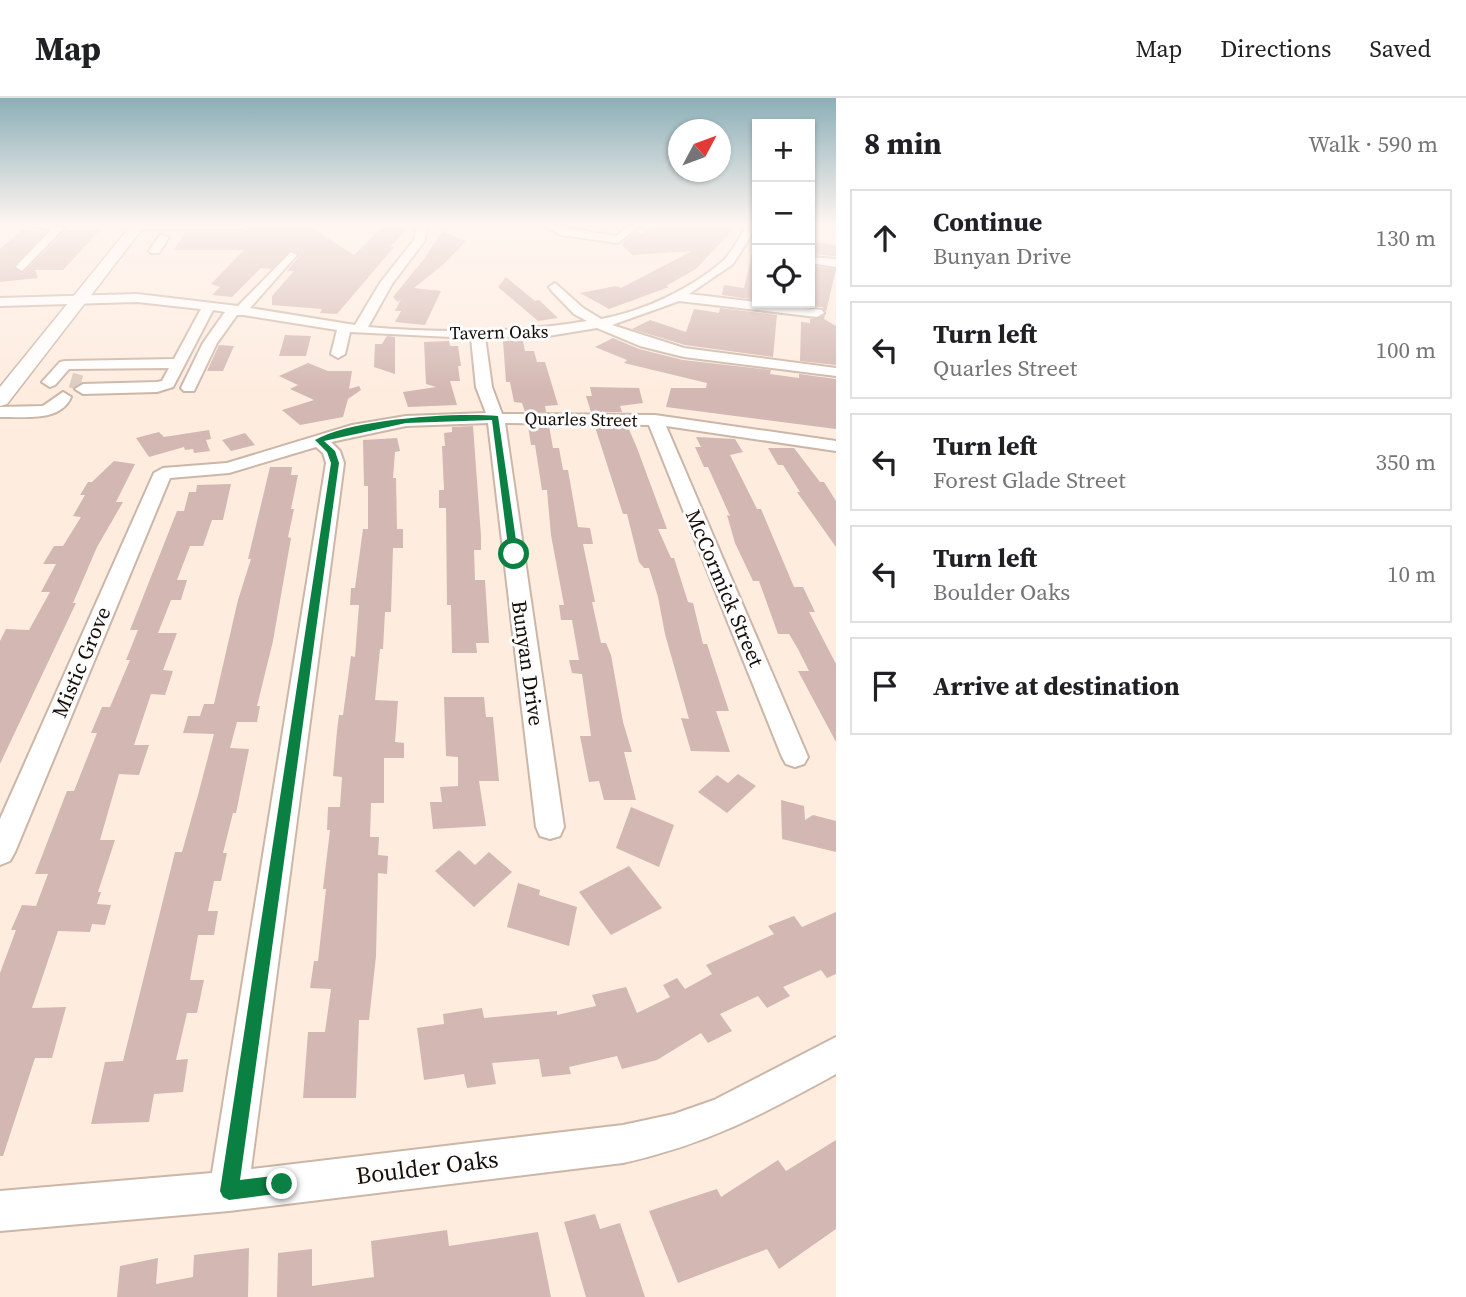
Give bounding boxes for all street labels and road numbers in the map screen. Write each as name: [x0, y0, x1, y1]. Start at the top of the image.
street label: Tavern Oaks: [449, 319, 549, 345]
street label: Quarles Street: [524, 406, 638, 432]
street label: McCormick Street: [679, 505, 771, 671]
street label: Bunyan Drive: [505, 598, 551, 728]
street label: Mistic Grove: [45, 602, 117, 722]
street label: Boulder Oaks: [354, 1142, 500, 1192]

